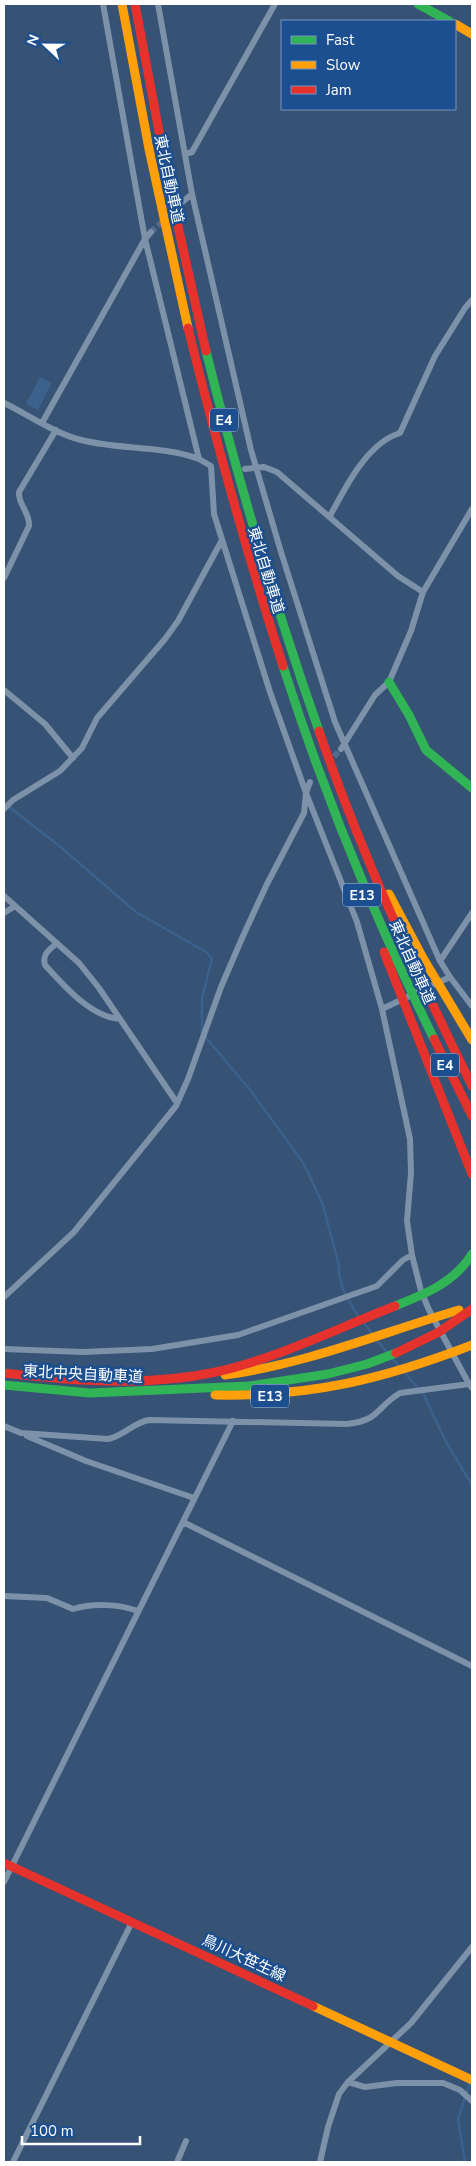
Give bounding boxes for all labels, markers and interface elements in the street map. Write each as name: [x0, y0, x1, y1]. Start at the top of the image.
north arrow: [20, 20, 70, 70]
legend: [281, 20, 456, 110]
text: Fast: [326, 30, 355, 50]
text: N: [23, 32, 44, 49]
text: Slow: [326, 55, 361, 75]
text: Jam: [325, 80, 352, 100]
street label: 東北自動車道: [150, 133, 188, 225]
road number: E4: [210, 408, 238, 432]
street label: 東北自動車道: [243, 524, 289, 616]
road number: E13: [343, 884, 381, 906]
street label: 東北自動車道: [385, 917, 439, 1007]
road number: E4: [431, 1054, 459, 1076]
street label: 東北中央自動車道: [23, 1361, 143, 1387]
road number: E13: [251, 1384, 289, 1408]
street label: 鳥川大笹生線: [199, 1930, 289, 1986]
scale bar: [22, 2114, 140, 2146]
text: 100 m: [30, 2121, 74, 2141]

